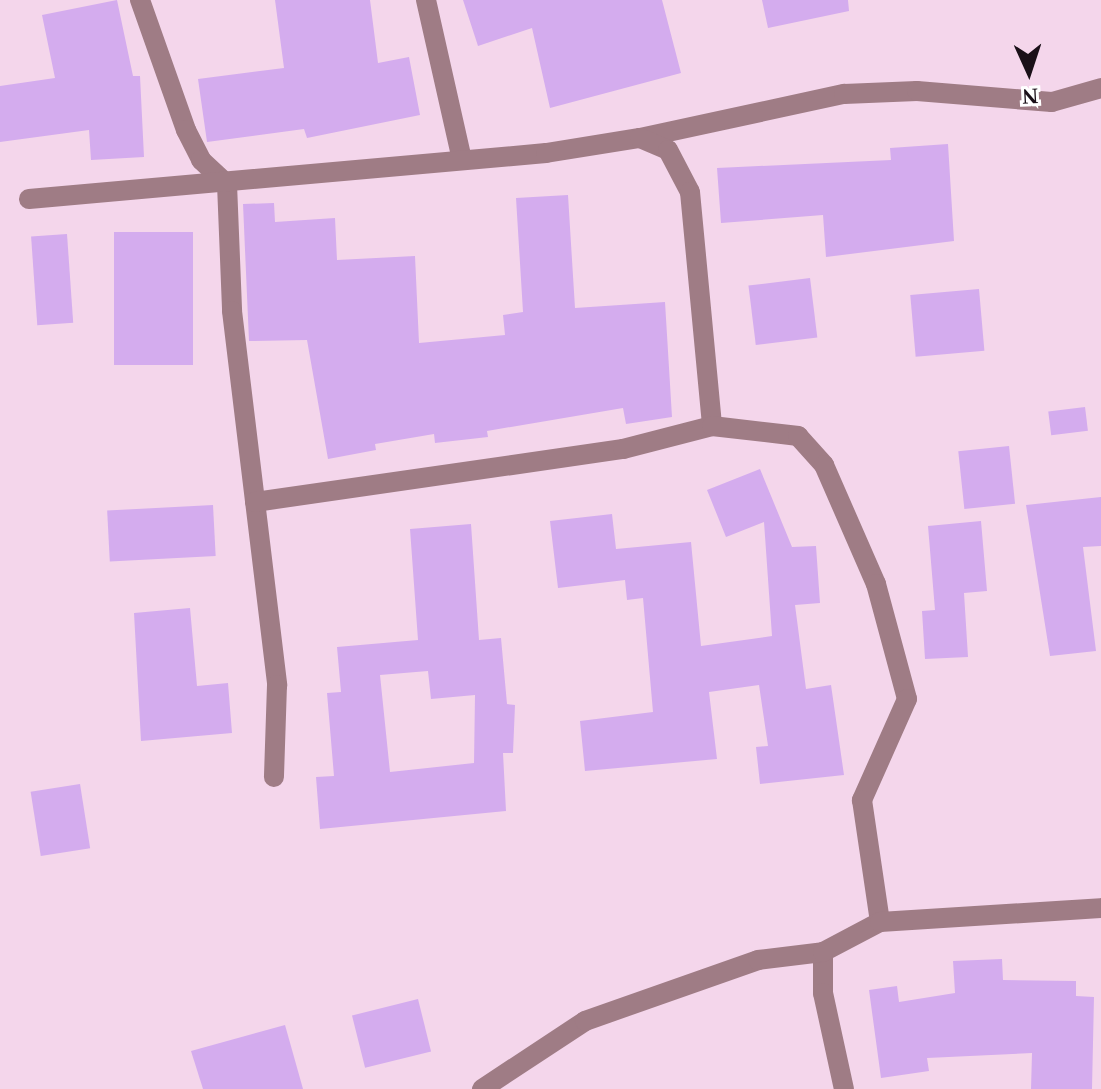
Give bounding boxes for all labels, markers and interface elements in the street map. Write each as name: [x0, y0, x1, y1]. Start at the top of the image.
north arrow: [989, 32, 1069, 112]
text: N: [1022, 84, 1039, 109]

